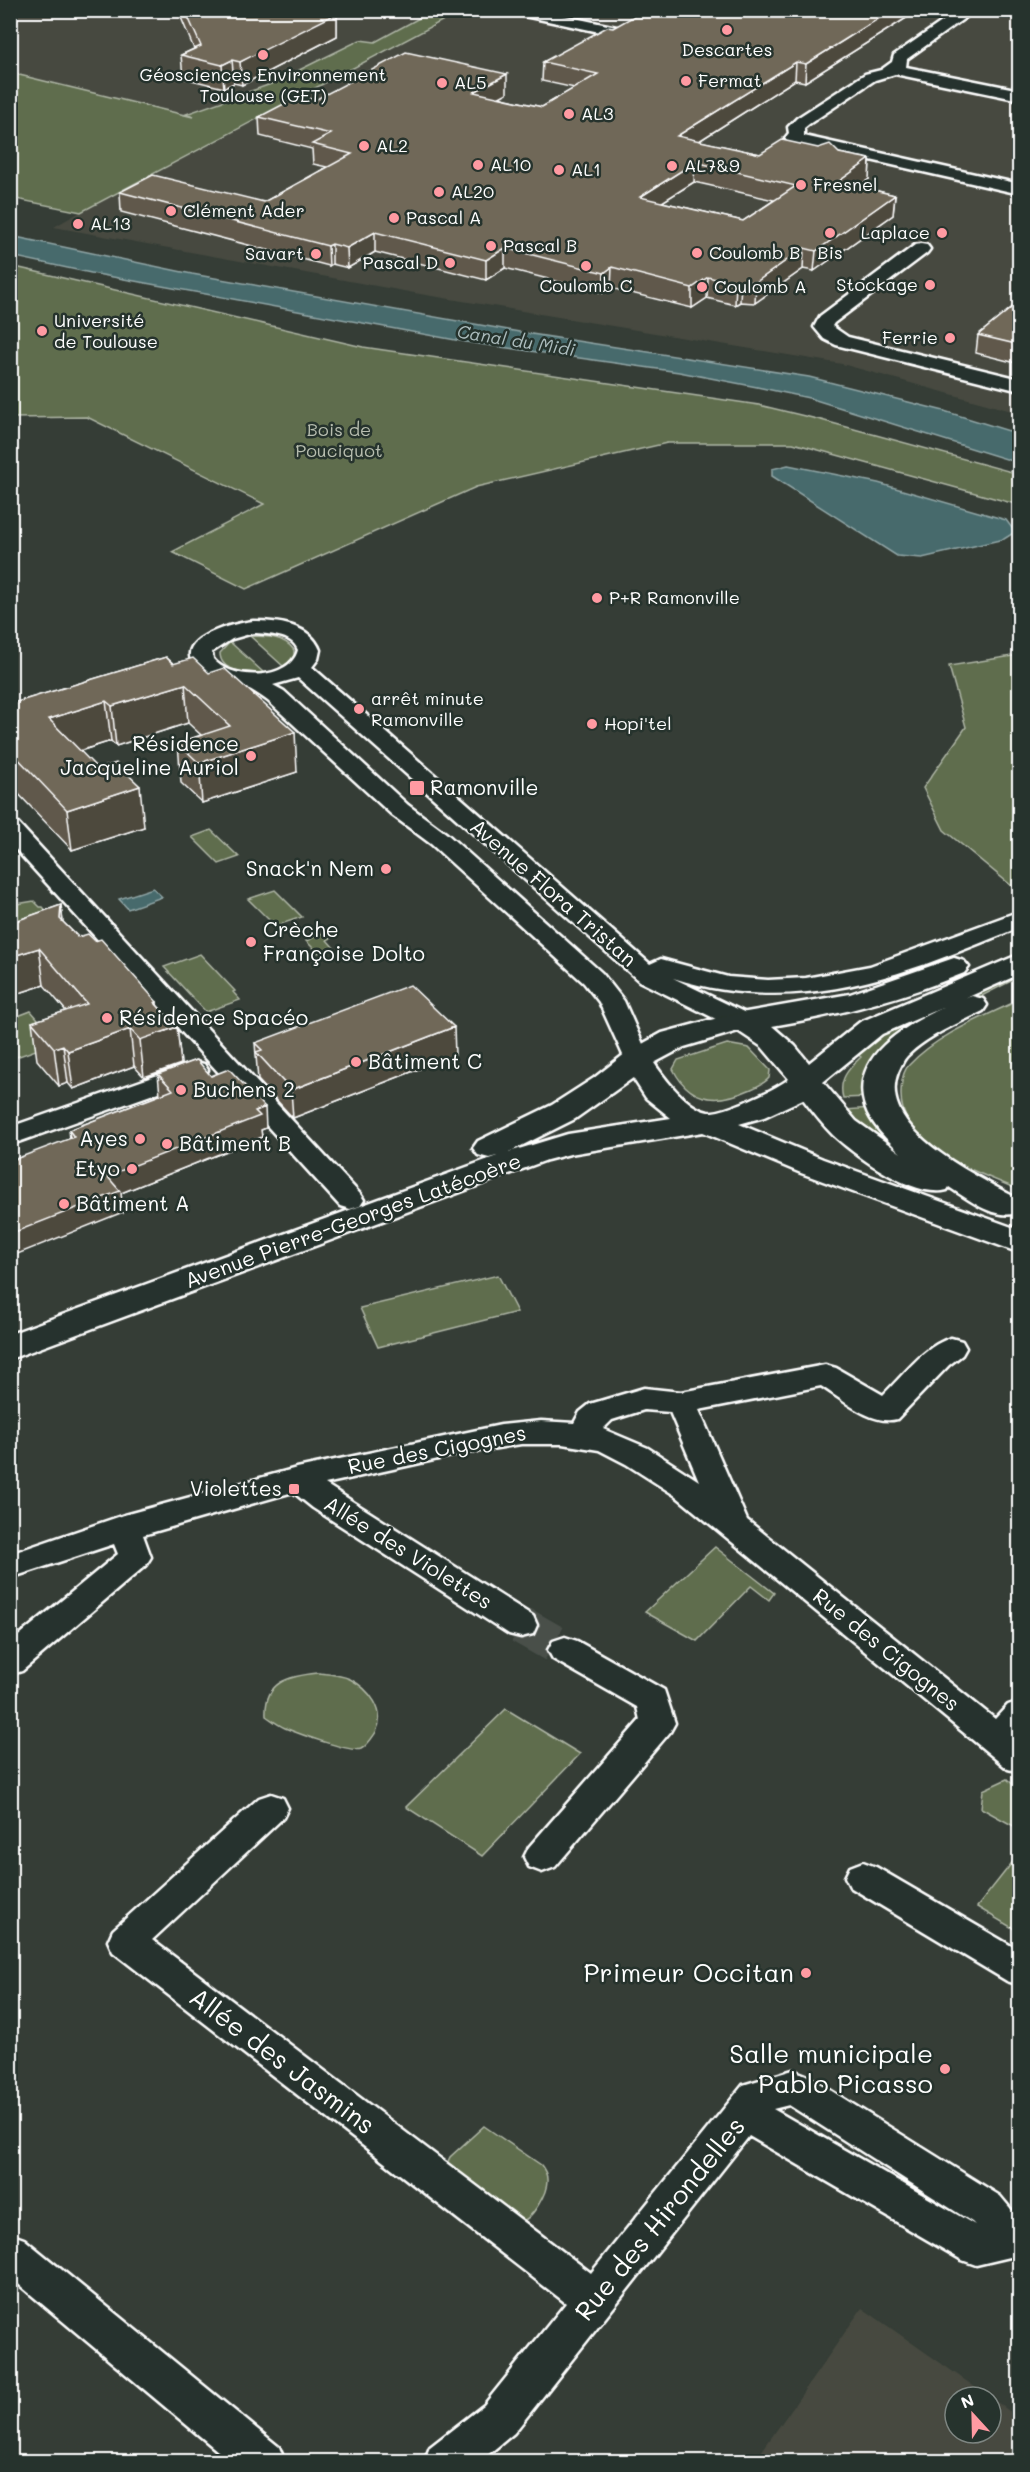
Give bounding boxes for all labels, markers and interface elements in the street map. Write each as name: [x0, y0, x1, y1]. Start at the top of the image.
marker: Descartes: [720, 23, 734, 37]
place label: Descartes: [682, 37, 772, 61]
marker: Géosciences Environnement Toulouse (GET): [256, 48, 270, 62]
place label: Géosciences Environnement Toulouse (GET): [140, 62, 386, 107]
place label: Fermat: [698, 68, 762, 92]
place label: AL5: [454, 70, 486, 94]
marker: Fermat: [679, 74, 693, 88]
marker: AL5: [435, 76, 449, 90]
place label: AL3: [581, 101, 613, 125]
marker: AL3: [562, 107, 576, 121]
place label: AL2: [376, 133, 408, 157]
marker: AL2: [357, 139, 371, 153]
place label: AL10: [490, 152, 531, 176]
place label: AL7&9: [684, 153, 740, 177]
place label: AL1: [571, 157, 601, 181]
marker: AL10: [471, 158, 485, 172]
marker: AL7&9: [665, 159, 679, 173]
marker: AL1: [552, 163, 566, 177]
place label: Fresnel: [813, 172, 878, 196]
marker: Fresnel: [794, 178, 808, 192]
place label: AL20: [451, 179, 494, 203]
marker: AL20: [432, 185, 446, 199]
place label: Clément Ader: [183, 198, 305, 222]
marker: Clément Ader: [164, 204, 178, 218]
place label: Pascal A: [406, 205, 482, 229]
place label: AL13: [90, 211, 131, 235]
marker: Pascal A: [387, 211, 401, 225]
marker: AL13: [71, 217, 85, 231]
place label: Laplace: [861, 220, 930, 244]
marker: Bis: [823, 226, 837, 240]
marker: Laplace: [935, 226, 949, 240]
place label: Pascal B: [503, 233, 577, 257]
marker: Pascal B: [484, 239, 498, 253]
place label: Coulomb B: [709, 240, 800, 264]
place label: Bis: [817, 240, 843, 264]
place label: Savart: [245, 241, 304, 265]
marker: Coulomb B: [690, 246, 704, 260]
marker: Savart: [309, 247, 323, 261]
place label: Pascal D: [363, 250, 438, 274]
marker: Pascal D: [443, 256, 457, 270]
marker: Coulomb C: [579, 259, 593, 273]
place label: Stockage: [836, 272, 918, 296]
place label: Coulomb C: [540, 273, 633, 297]
place label: Coulomb A: [714, 274, 807, 298]
marker: Stockage: [923, 278, 937, 292]
marker: Coulomb A: [695, 280, 709, 294]
place label: Université de Toulouse: [54, 308, 158, 353]
water label: Canal du Midi: [455, 319, 577, 361]
marker: Université de Toulouse: [35, 324, 49, 338]
place label: Ferrie: [882, 325, 938, 349]
marker: Ferrie: [943, 331, 957, 345]
park label: Bois de Pouciquot: [295, 417, 383, 462]
place label: P+R Ramonville: [609, 585, 740, 609]
marker: P+R Ramonville: [590, 591, 604, 605]
place label: arrêt minute Ramonville: [371, 686, 484, 731]
marker: arrêt minute Ramonville: [352, 702, 366, 716]
place label: Hopi'tel: [604, 711, 672, 735]
marker: Hopi'tel: [585, 717, 599, 731]
place label: Résidence Jacqueline Auriol: [60, 729, 239, 780]
marker: Résidence Jacqueline Auriol: [244, 749, 258, 763]
place label: Ramonville: [430, 773, 538, 800]
marker: Ramonville: [408, 779, 426, 797]
street label: Avenue Flora Tristan: [465, 812, 643, 972]
place label: Snack'n Nem: [246, 854, 374, 881]
marker: Snack'n Nem: [379, 862, 393, 876]
place label: Crèche Françoise Dolto: [263, 915, 425, 966]
marker: Crèche Françoise Dolto: [244, 935, 258, 949]
place label: Résidence Spacéo: [119, 1003, 308, 1030]
marker: Résidence Spacéo: [100, 1011, 114, 1025]
place label: Bâtiment C: [368, 1047, 482, 1074]
marker: Bâtiment C: [349, 1055, 363, 1069]
place label: Buchens 2: [193, 1075, 295, 1102]
marker: Buchens 2: [174, 1083, 188, 1097]
place label: Ayes: [79, 1124, 128, 1151]
place label: Bâtiment B: [179, 1129, 291, 1156]
marker: Ayes: [133, 1132, 147, 1146]
marker: Bâtiment B: [160, 1137, 174, 1151]
street label: Avenue Pierre-Georges Latécoère: [181, 1146, 524, 1293]
place label: Etyo: [75, 1154, 120, 1181]
marker: Etyo: [125, 1162, 139, 1176]
place label: Bâtiment A: [76, 1189, 190, 1216]
marker: Bâtiment A: [57, 1197, 71, 1211]
street label: Rue des Cigognes: [345, 1418, 528, 1479]
place label: Violettes: [190, 1474, 282, 1501]
marker: Violettes: [287, 1482, 301, 1496]
street label: Allée des Violettes: [320, 1489, 498, 1614]
street label: Rue des Cigognes: [808, 1581, 966, 1716]
place label: Primeur Occitan: [584, 1955, 794, 1989]
marker: Primeur Occitan: [799, 1966, 813, 1980]
street label: Allée des Jasmins: [183, 1979, 382, 2141]
place label: Salle municipale Pablo Picasso: [729, 2036, 933, 2100]
marker: Salle municipale Pablo Picasso: [938, 2062, 952, 2076]
street label: Rue des Hirondelles: [567, 2110, 752, 2327]
north arrow: [943, 2385, 1003, 2445]
text: N: [958, 2389, 977, 2413]

